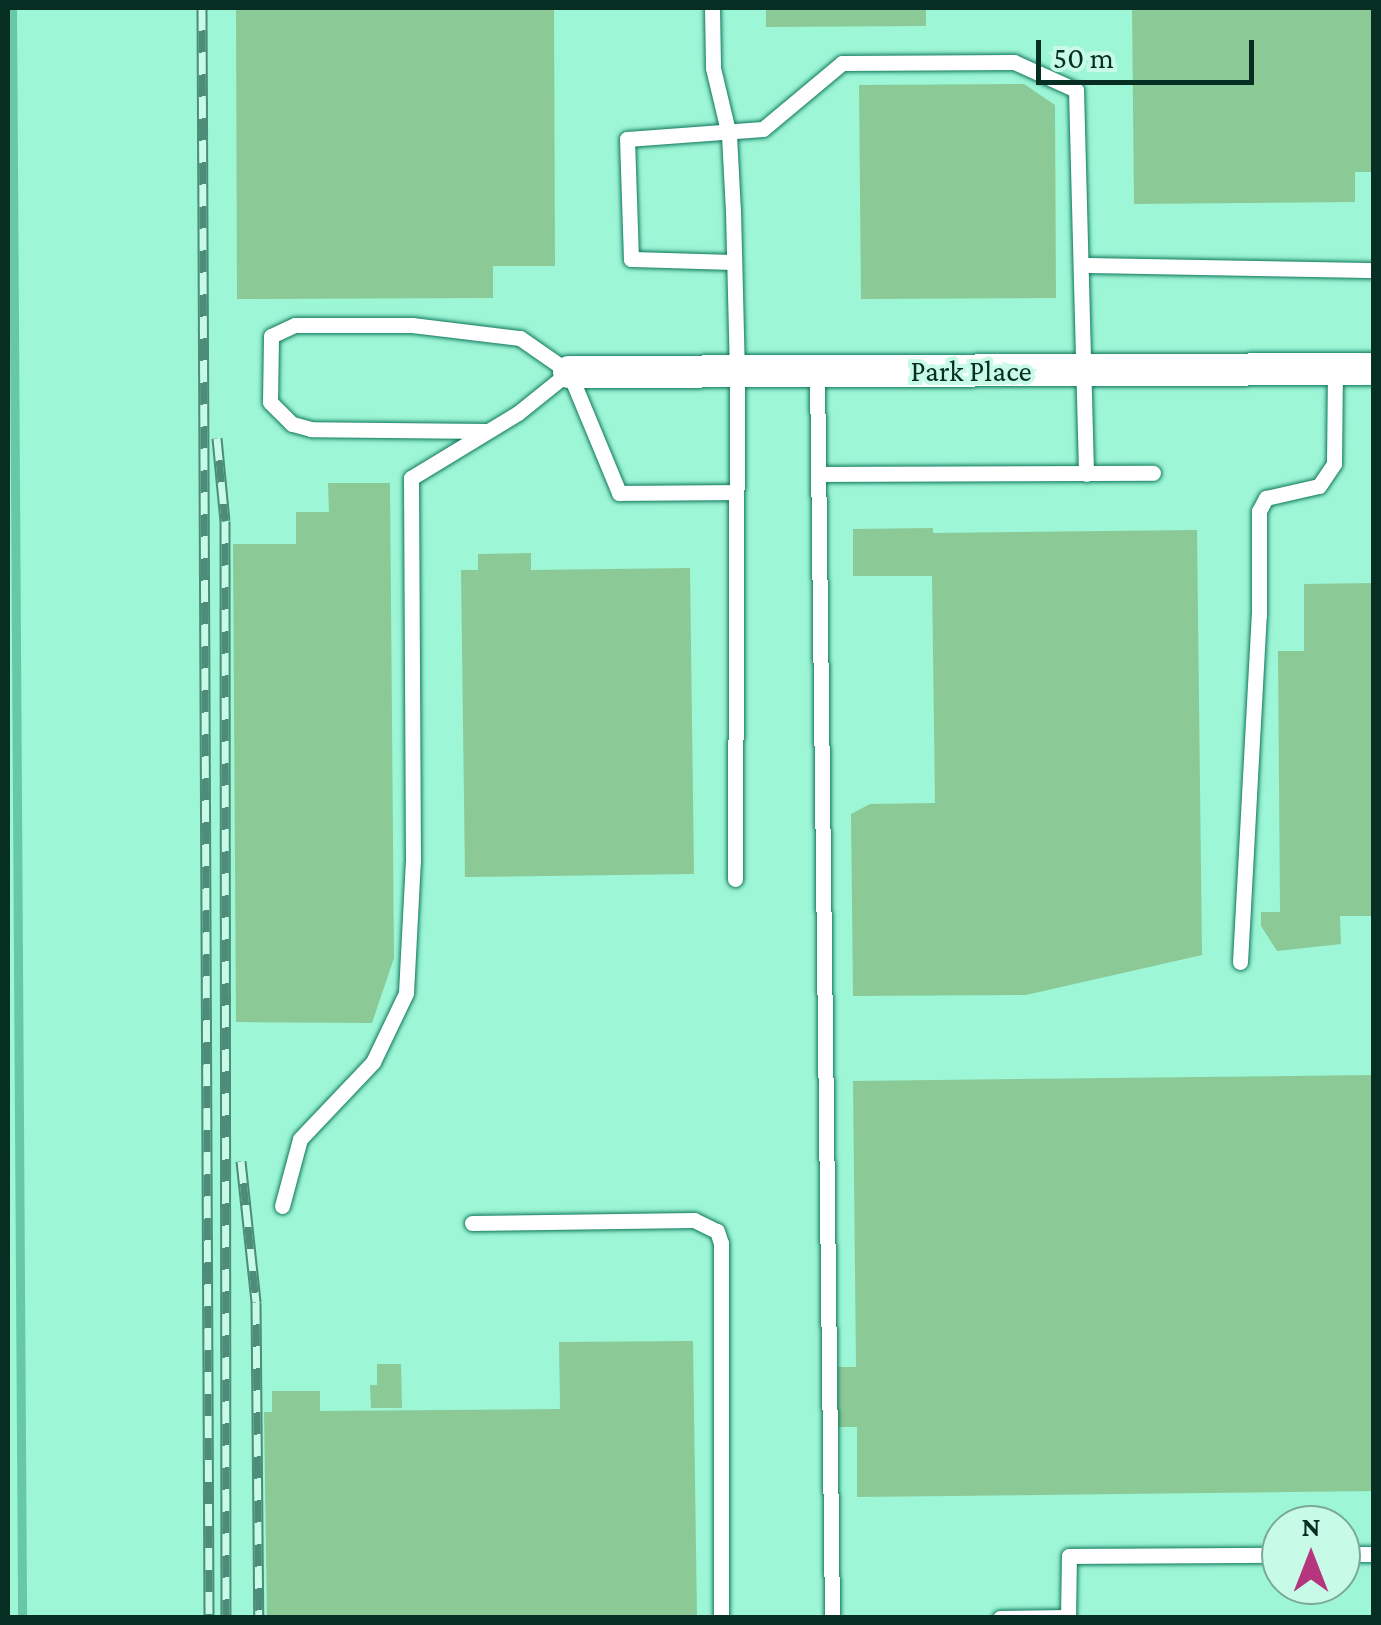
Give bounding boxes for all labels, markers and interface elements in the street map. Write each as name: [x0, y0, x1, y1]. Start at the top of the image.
scale bar: [1041, 20, 1258, 82]
text: 50 m: [1053, 41, 1114, 74]
street label: Park Place: [910, 353, 1032, 389]
north arrow: [1261, 1505, 1361, 1605]
text: N: [1301, 1511, 1321, 1542]

